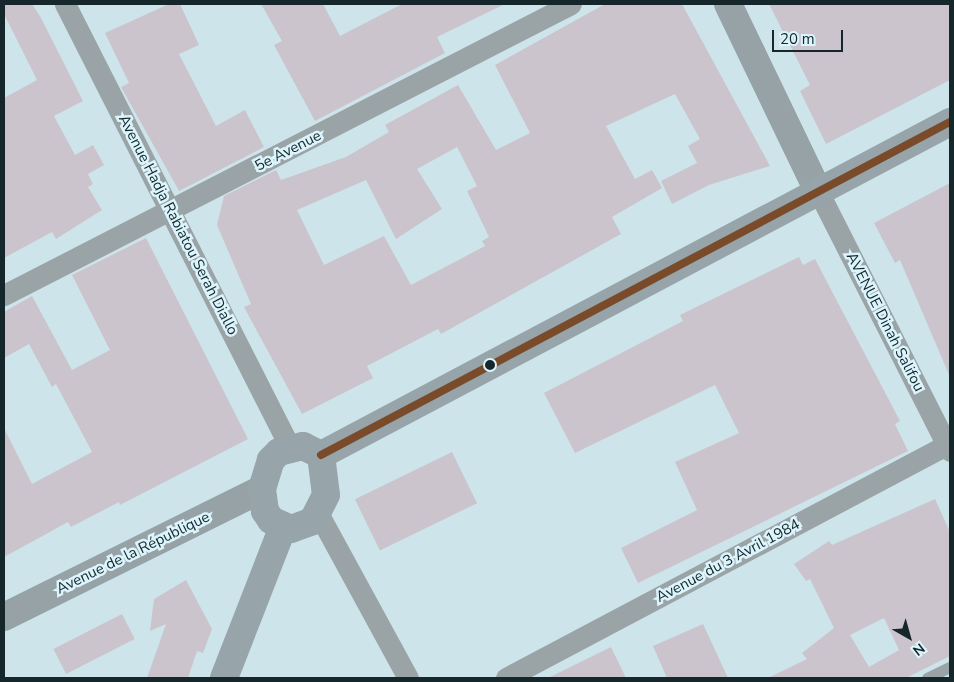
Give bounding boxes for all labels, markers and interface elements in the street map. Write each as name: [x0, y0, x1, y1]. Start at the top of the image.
scale bar: [774, 20, 845, 52]
text: 20 m: [780, 29, 815, 49]
street label: Avenue Hadja Rabiatou Serah Diallo: [114, 112, 242, 338]
street label: 5e Avenue: [252, 127, 324, 175]
street label: AVENUE Dinah Salifou: [842, 249, 928, 395]
unlabelled marker: [485, 360, 495, 370]
street label: Avenue de la République: [53, 508, 213, 598]
street label: Avenue du 3 Avril 1984: [653, 515, 803, 607]
north arrow: [884, 612, 934, 662]
text: N: [909, 638, 929, 660]

